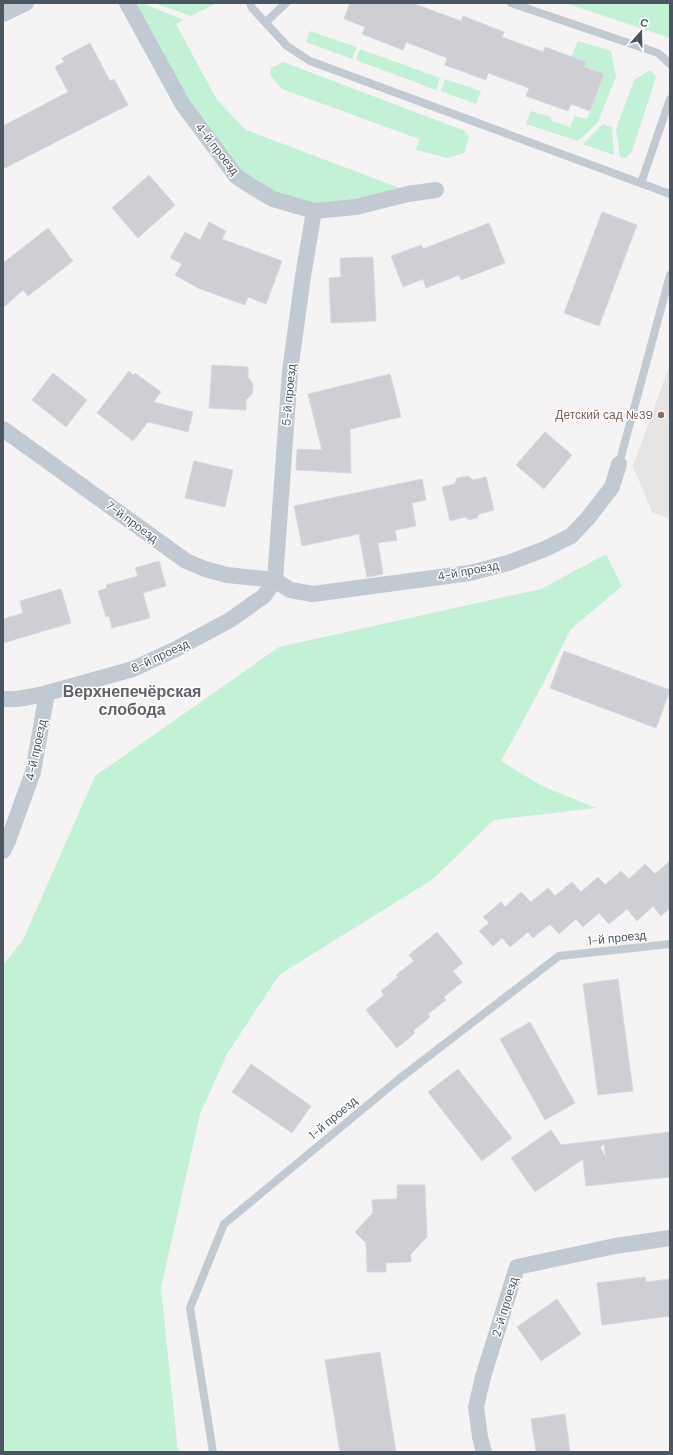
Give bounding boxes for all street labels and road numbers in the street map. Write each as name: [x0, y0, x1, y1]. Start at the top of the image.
street label: 4-й проезд: [192, 120, 242, 178]
street label: 5-й проезд: [278, 363, 300, 427]
street label: 7-й проезд: [103, 498, 161, 546]
street label: 4-й проезд: [436, 557, 500, 585]
street label: 8-й проезд: [128, 636, 192, 676]
street label: 4-й проезд: [22, 718, 50, 782]
street label: 1-й проезд: [587, 927, 647, 949]
street label: 1-й проезд: [305, 1093, 361, 1143]
street label: 2-й проезд: [488, 1275, 522, 1339]

